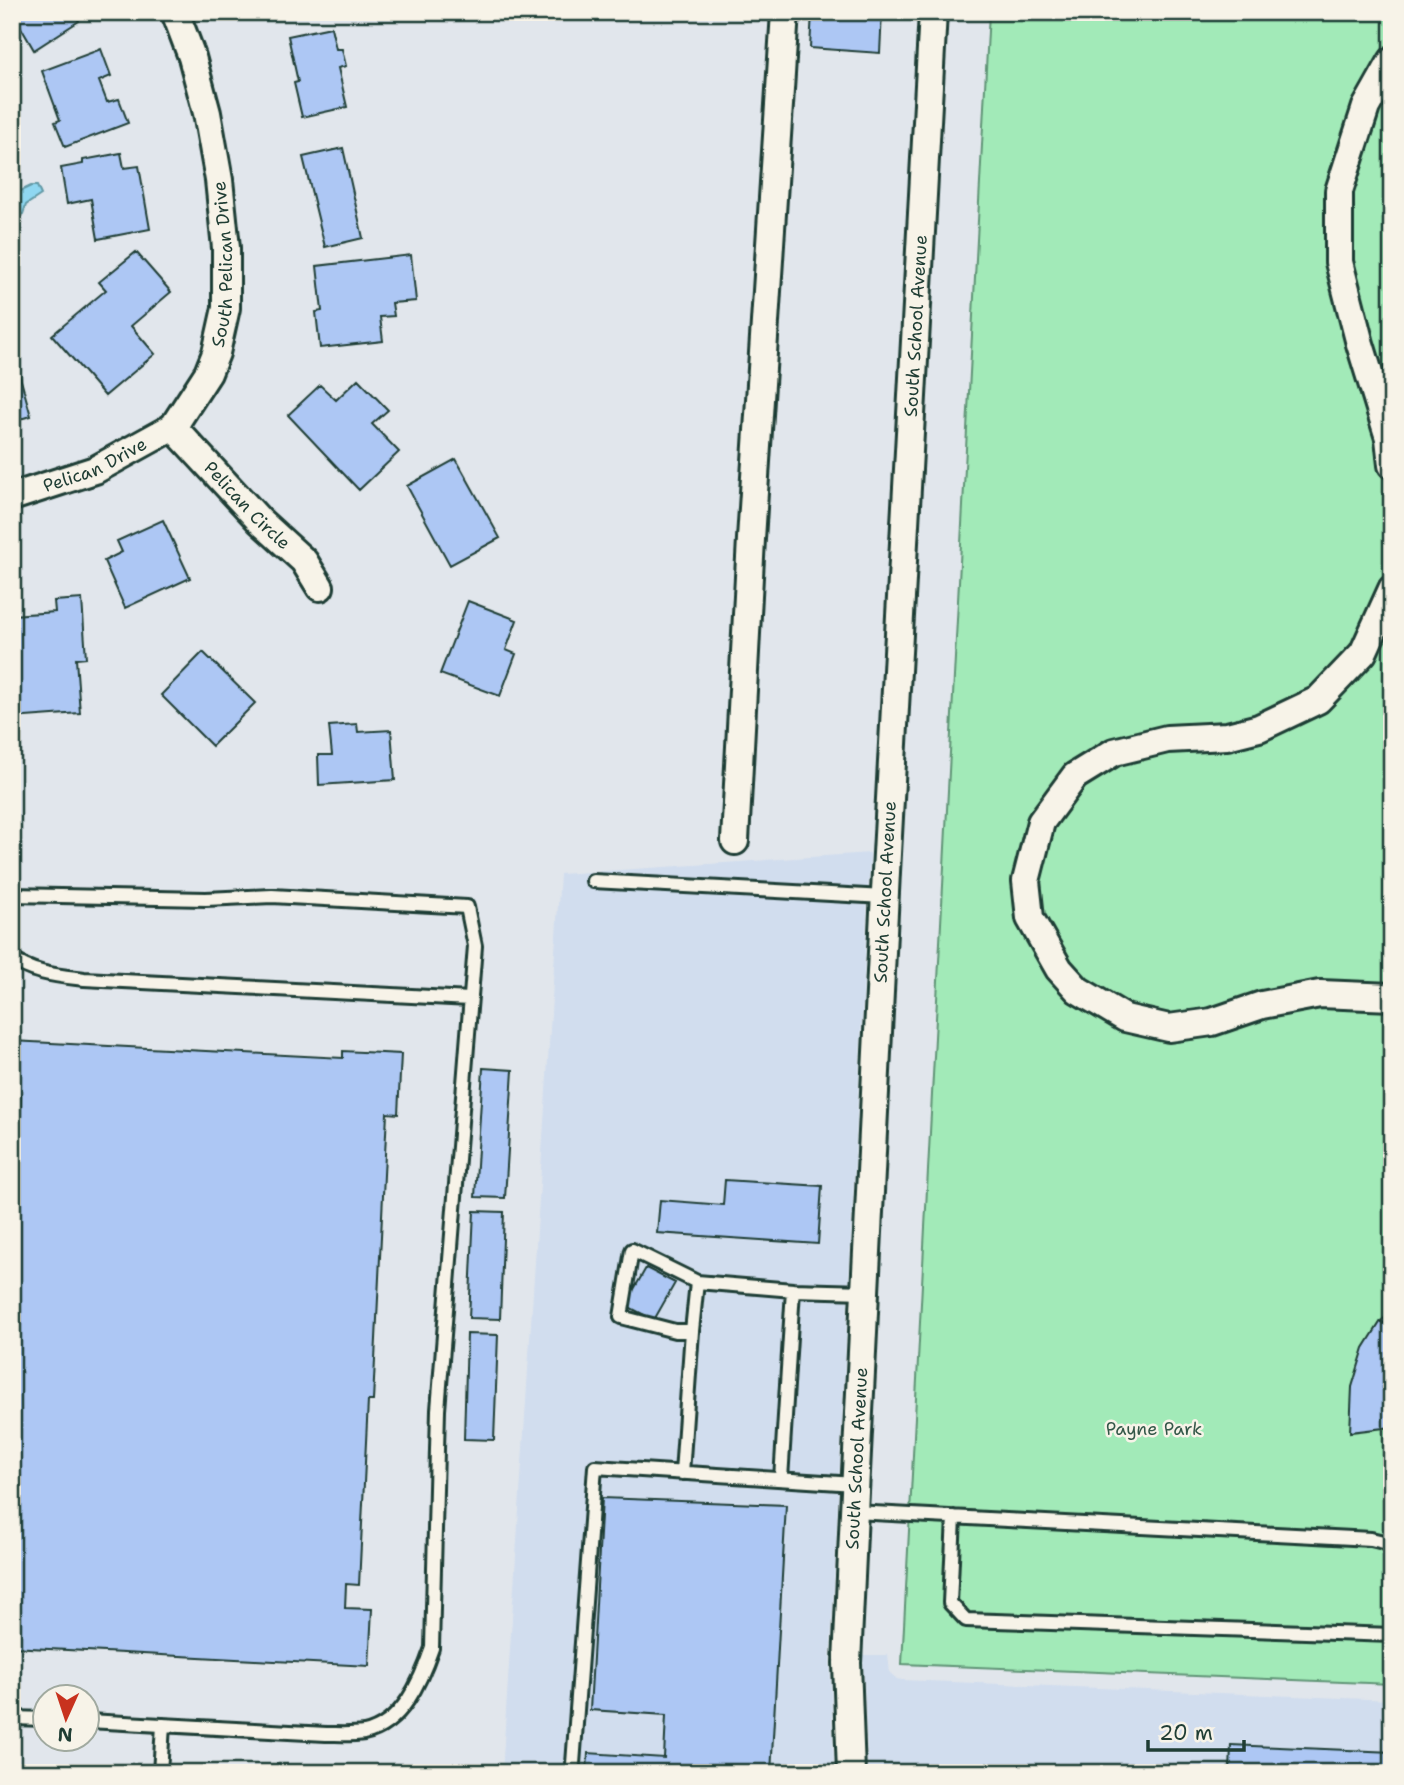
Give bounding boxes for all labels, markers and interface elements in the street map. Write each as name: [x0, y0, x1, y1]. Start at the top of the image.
street label: South Pelican Drive: [206, 180, 238, 350]
street label: South School Avenue: [899, 234, 933, 418]
street label: Pelican Drive: [40, 432, 151, 498]
street label: Pelican Circle: [199, 456, 296, 555]
street label: South School Avenue: [868, 800, 902, 984]
street label: South School Avenue: [840, 1367, 873, 1550]
park label: Payne Park: [1106, 1417, 1202, 1441]
north arrow: [32, 1684, 102, 1754]
scale bar: [1148, 1708, 1245, 1752]
text: 20 m: [1159, 1719, 1213, 1747]
text: N: [57, 1722, 73, 1747]

